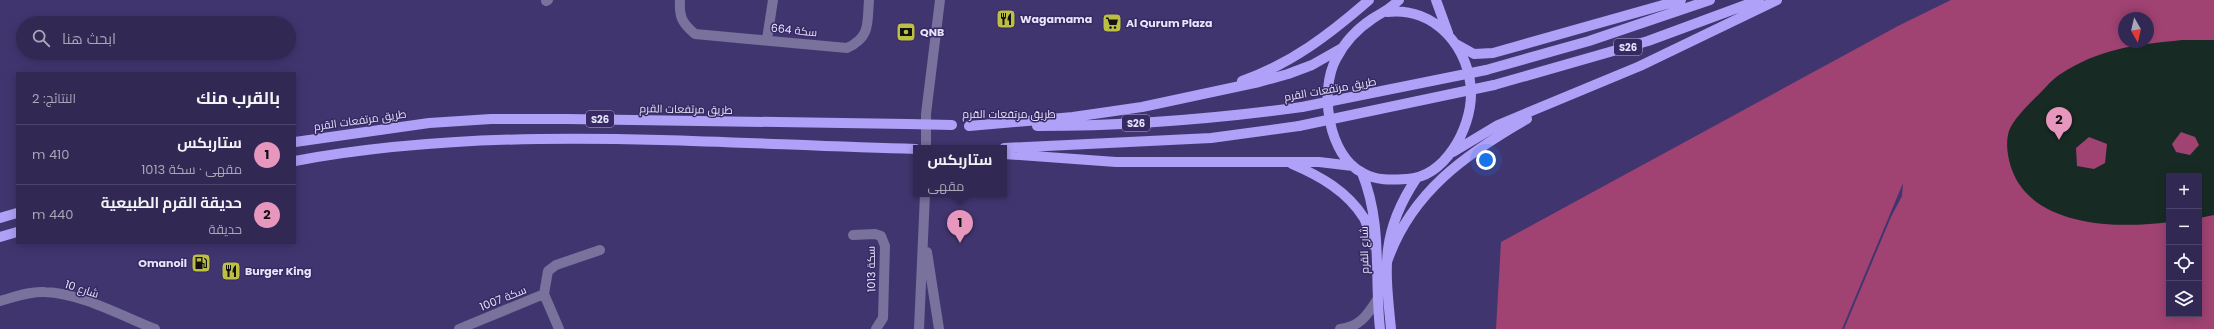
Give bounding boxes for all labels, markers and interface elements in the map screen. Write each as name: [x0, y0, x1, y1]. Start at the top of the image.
restaurant icon: Wagamama: [995, 8, 1017, 30]
place label: Wagamama: [1020, 11, 1092, 27]
supermarket icon: Al Qurum Plaza: [1101, 12, 1123, 34]
north arrow: [2118, 12, 2154, 48]
place label: Al Qurum Plaza: [1126, 15, 1212, 31]
search box: [16, 16, 296, 60]
street label: سكة 664: [770, 20, 818, 40]
bank icon: QNB: [895, 21, 917, 43]
place label: QNB: [920, 24, 944, 40]
icon: search: [30, 27, 52, 49]
text: ابحث هنا: [62, 28, 116, 49]
road number: S26: [1614, 39, 1642, 55]
street label: طريق مرتفعات القرم: [1283, 73, 1377, 105]
text: بالقرب منك: [196, 86, 280, 110]
text: النتائج: 2: [32, 89, 76, 108]
street label: طريق مرتفعات القرم: [639, 100, 733, 118]
street label: طريق مرتفعات القرم: [313, 106, 407, 134]
street label: طريق مرتفعات القرم: [962, 106, 1056, 122]
pin: 2: [2046, 107, 2072, 140]
road number: S26: [586, 111, 614, 127]
road number: S26: [1122, 115, 1150, 131]
text: ستاربكس: [177, 132, 242, 153]
text: 410 m: [32, 145, 69, 164]
text: 1: [265, 145, 269, 164]
popup: [913, 145, 1007, 197]
text: ستاربكس: [928, 149, 992, 170]
your location: [1476, 150, 1496, 170]
text: مقهى · سكة 1013: [141, 160, 242, 179]
map controls: [2166, 173, 2202, 317]
button: +: [2166, 173, 2202, 209]
text: مقهى: [928, 177, 964, 196]
text: حديقة القرم الطبيعية: [101, 192, 242, 213]
text: 440 m: [32, 205, 73, 224]
text: 2: [263, 205, 271, 224]
button: −: [2166, 209, 2202, 245]
pin: 1: [947, 210, 973, 243]
text: حديقة: [209, 220, 242, 239]
street label: شارع القرم: [1356, 226, 1372, 274]
button: locate: [2166, 245, 2202, 281]
street label: سكة 1013: [863, 246, 879, 292]
fuel station icon: Omanoil: [190, 252, 212, 274]
place label: Omanoil: [138, 255, 187, 271]
restaurant icon: Burger King: [220, 260, 242, 282]
place label: Burger King: [245, 263, 311, 279]
street label: شارع 10: [63, 276, 101, 302]
street label: سكة 1007: [477, 281, 529, 315]
button: layers: [2166, 281, 2202, 317]

